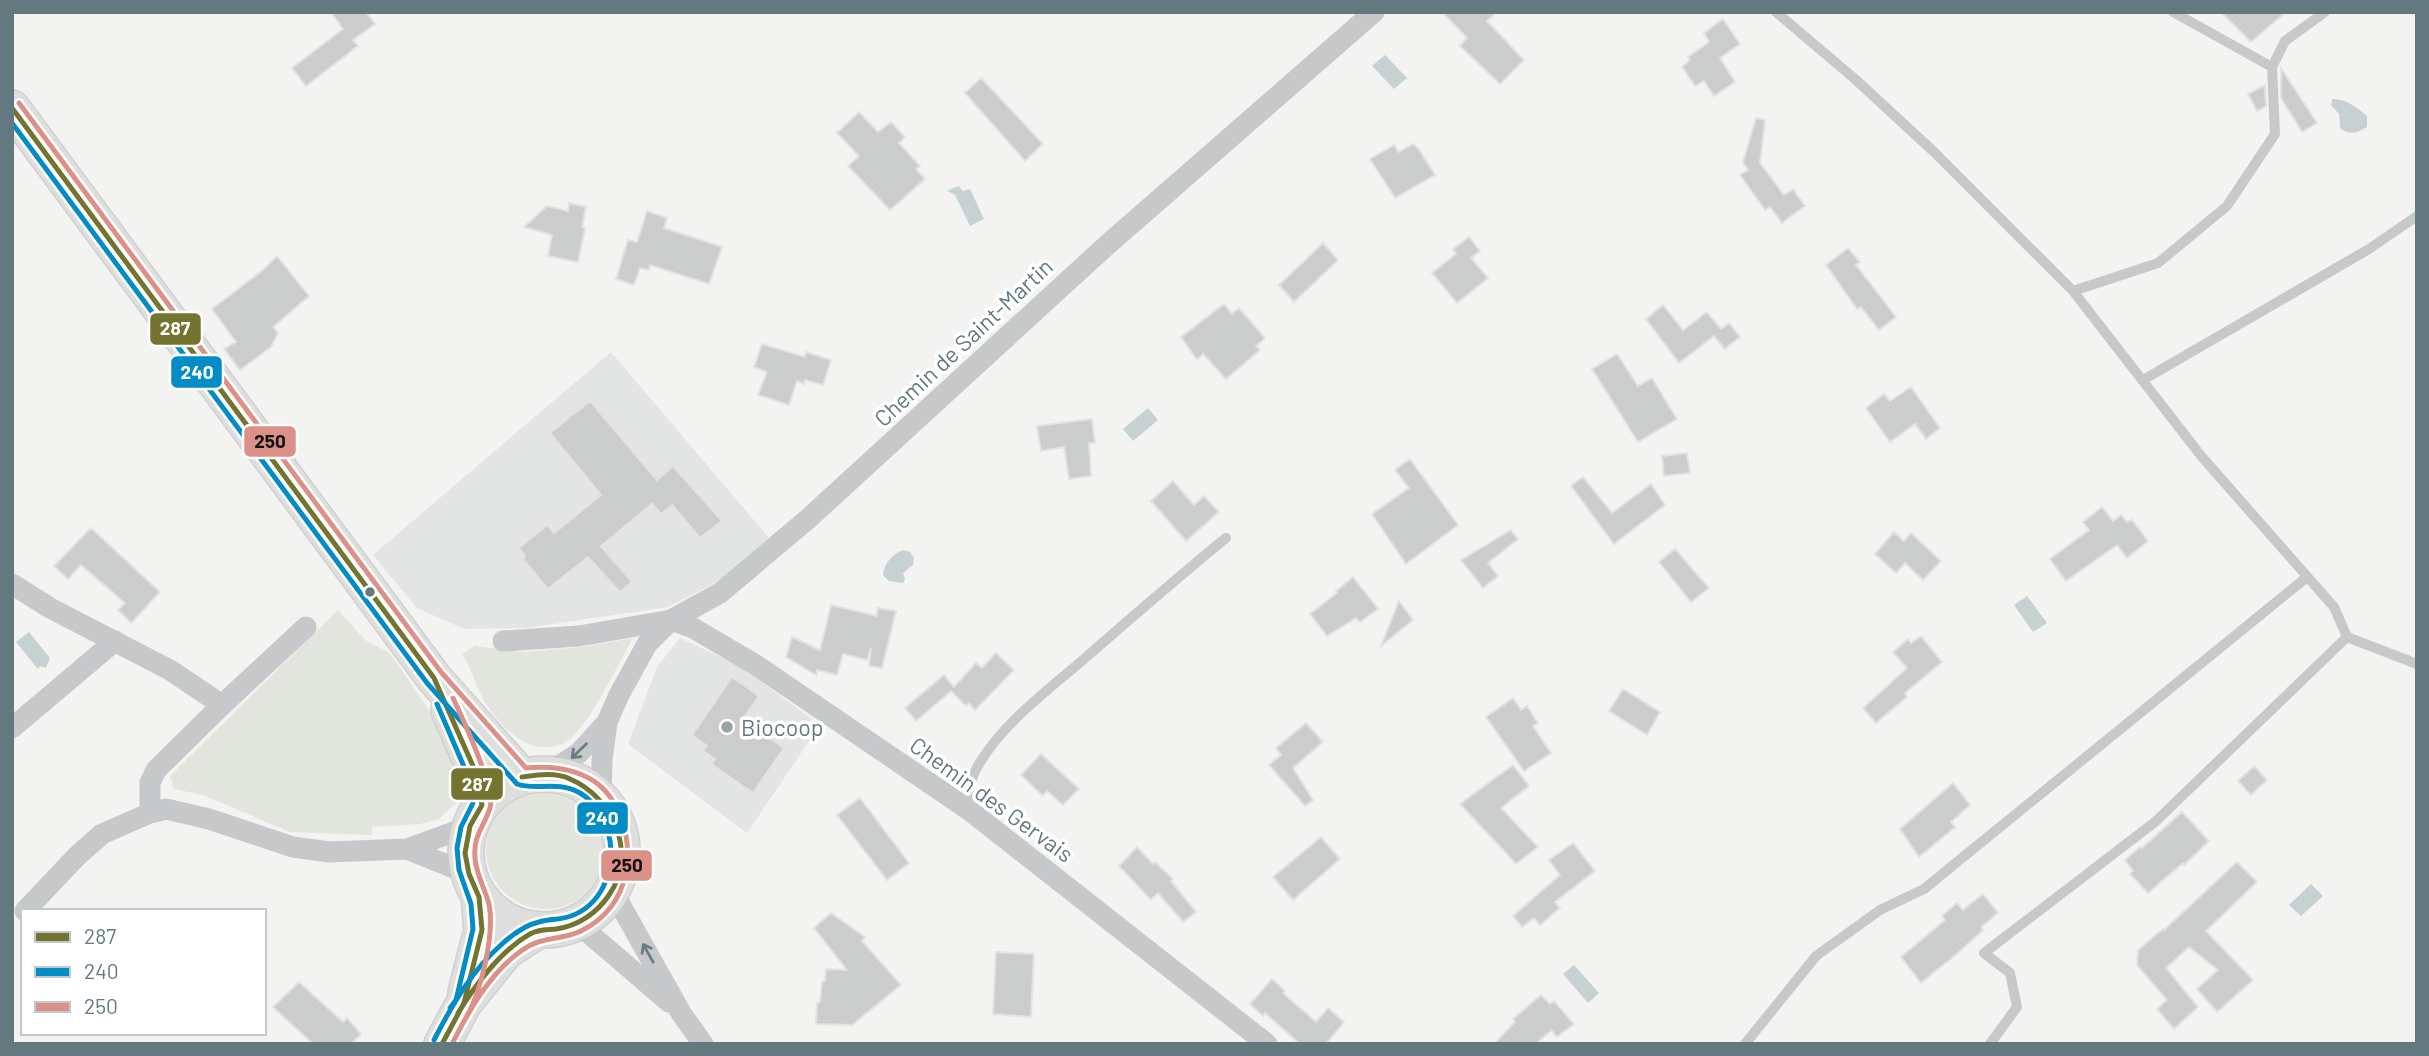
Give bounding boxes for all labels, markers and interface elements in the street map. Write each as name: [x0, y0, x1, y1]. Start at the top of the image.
street label: Chemin de Saint-Martin: [868, 252, 1058, 432]
line badge: 287: [149, 312, 202, 346]
text: 287: [160, 316, 191, 339]
line badge: 240: [170, 355, 223, 389]
text: 240: [181, 360, 213, 383]
line badge: 250: [243, 425, 297, 458]
text: 250: [254, 429, 286, 452]
unlabelled marker: [363, 585, 377, 599]
place label: Biocoop: [741, 713, 823, 741]
marker: Biocoop: [719, 719, 735, 735]
street label: Chemin des Gervais: [905, 730, 1079, 868]
one-way arrow: [571, 743, 588, 760]
line badge: 287: [450, 767, 504, 801]
text: 287: [462, 772, 493, 795]
line badge: 240: [576, 801, 629, 835]
text: 240: [586, 806, 618, 829]
line badge: 250: [600, 849, 653, 882]
text: 250: [611, 853, 643, 876]
legend: [21, 909, 266, 1035]
text: 287: [84, 923, 116, 948]
one-way arrow: [641, 944, 655, 964]
text: 240: [84, 958, 119, 983]
text: 250: [84, 993, 118, 1018]

